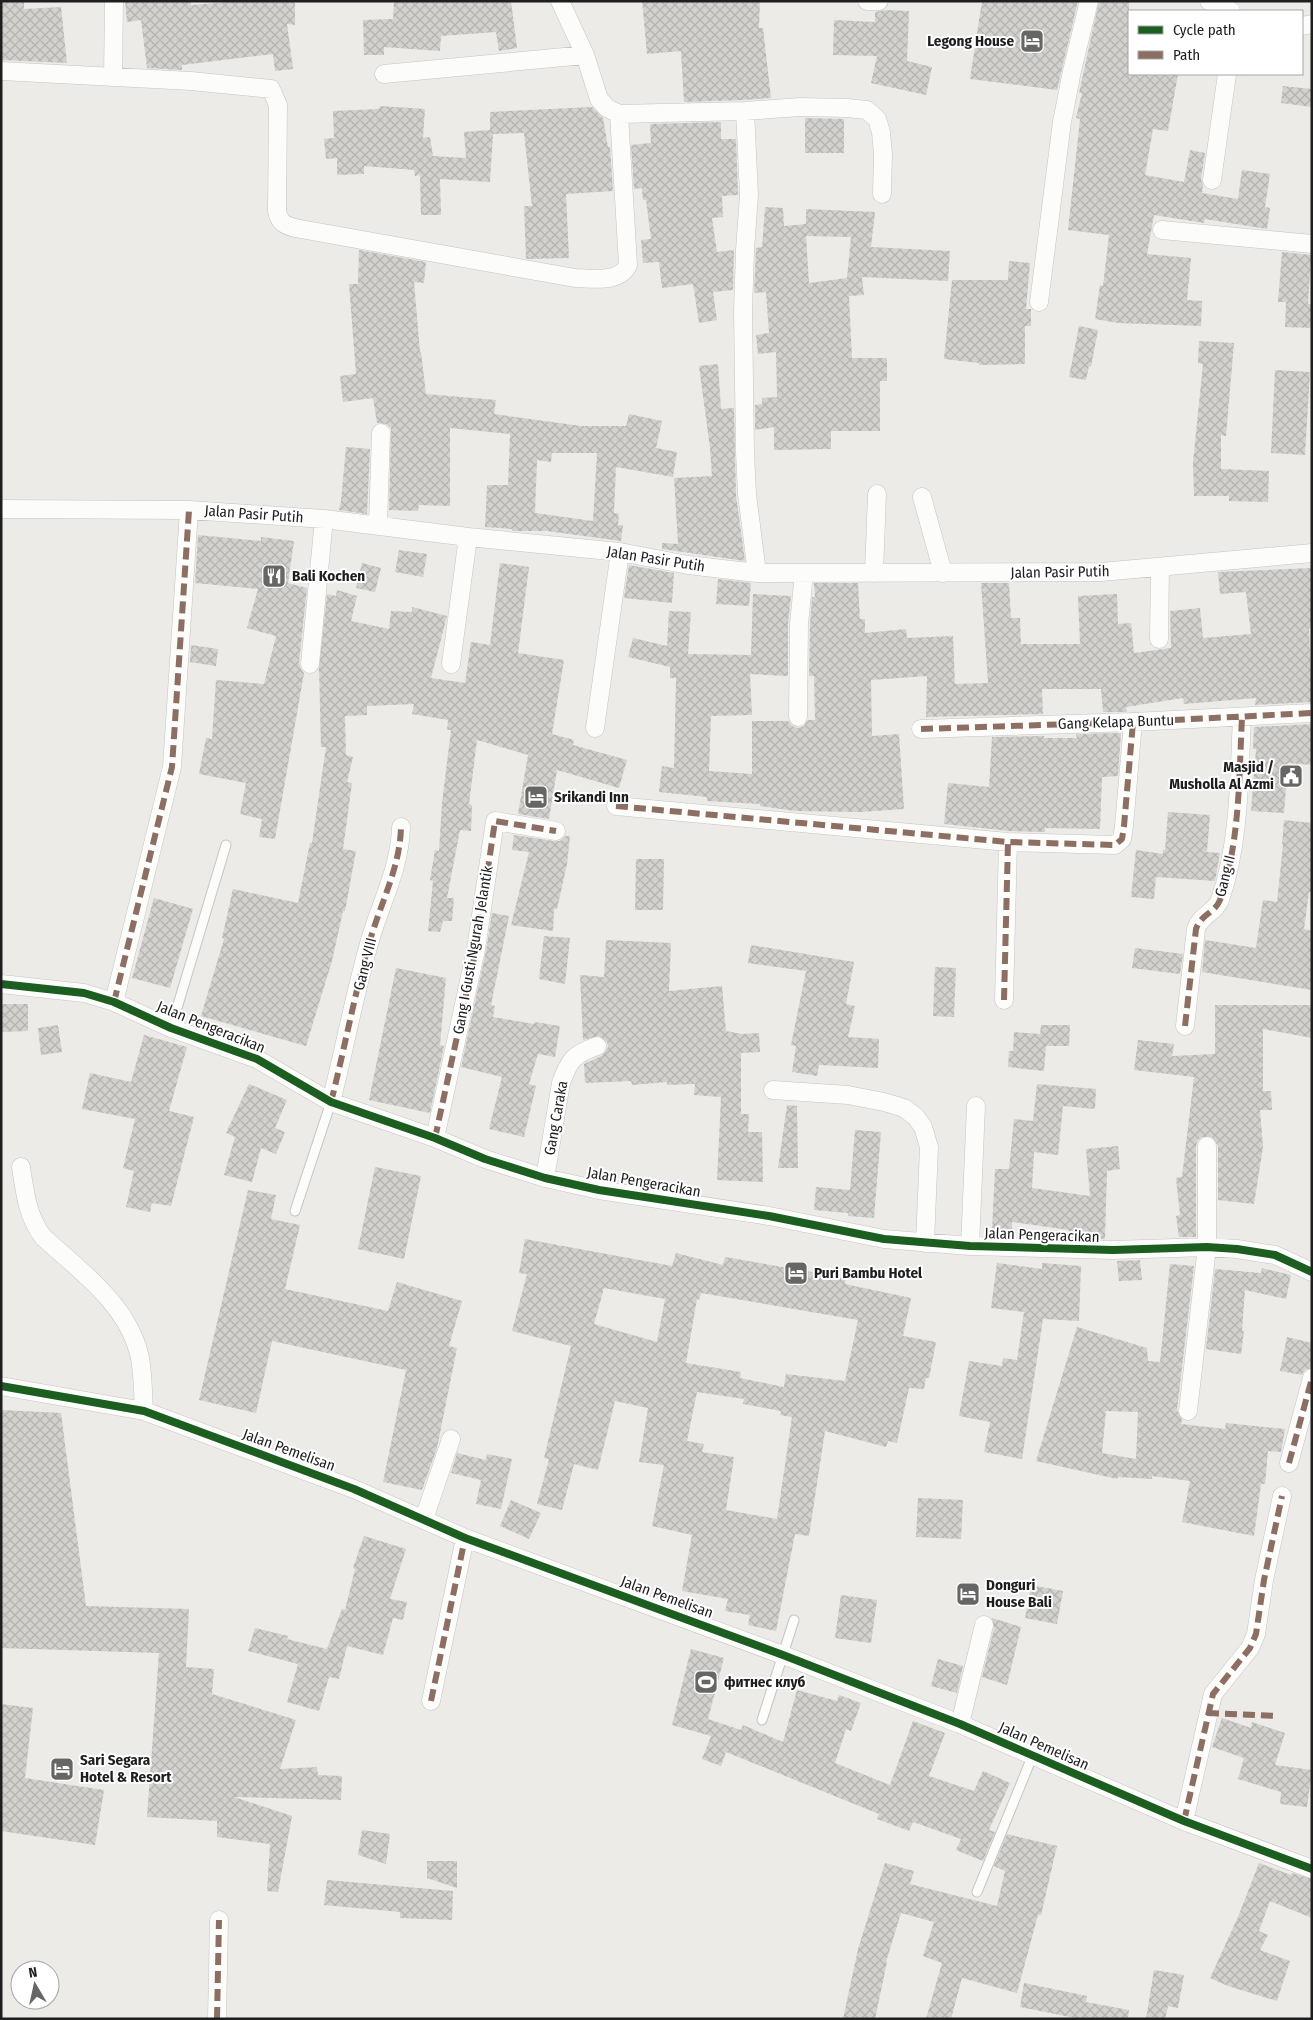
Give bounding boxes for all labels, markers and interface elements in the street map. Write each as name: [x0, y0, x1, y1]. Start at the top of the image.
legend: [1128, 10, 1303, 75]
text: Cycle path: [1173, 21, 1236, 39]
hotel icon: Legong House: [1019, 28, 1045, 54]
place label: Legong House: [927, 32, 1014, 50]
text: Path: [1173, 46, 1200, 64]
street label: Jalan Pasir Putih: [204, 502, 304, 526]
street label: Jalan Pasir Putih: [606, 542, 706, 576]
street label: Jalan Pasir Putih: [1010, 562, 1110, 582]
restaurant icon: Bali Kochen: [261, 563, 287, 589]
place label: Bali Kochen: [292, 567, 365, 585]
street label: Gang Kelapa Buntu: [1058, 711, 1174, 733]
place label: Masjid / Musholla Al Azmi: [1169, 758, 1274, 793]
public building icon: Masjid / Musholla Al Azmi: [1278, 763, 1304, 789]
hotel icon: Srikandi Inn: [523, 784, 549, 810]
place label: Srikandi Inn: [554, 788, 629, 806]
street label: Gang II: [1211, 853, 1239, 899]
street label: Gang I Gusti Ngurah Jelantik: [449, 864, 497, 1036]
street label: Gang VIII: [350, 936, 380, 992]
street label: Jalan Pengeracikan: [154, 997, 268, 1057]
street label: Gang Caraka: [541, 1079, 571, 1157]
street label: Jalan Pengeracikan: [586, 1163, 702, 1201]
street label: Jalan Pengeracikan: [984, 1224, 1100, 1246]
hotel icon: Puri Bambu Hotel: [783, 1260, 809, 1286]
place label: Puri Bambu Hotel: [814, 1264, 923, 1282]
street label: Jalan Pemelisan: [240, 1425, 338, 1475]
street label: Jalan Pemelisan: [618, 1572, 716, 1622]
place label: Donguri House Bali: [986, 1576, 1052, 1611]
hotel icon: Donguri House Bali: [955, 1581, 981, 1607]
sports icon: фитнес клуб: [693, 1669, 719, 1695]
place label: фитнес клуб: [724, 1673, 806, 1691]
street label: Jalan Pemelisan: [996, 1718, 1092, 1774]
place label: Sari Segara Hotel & Resort: [80, 1751, 172, 1786]
hotel icon: Sari Segara Hotel & Resort: [49, 1756, 75, 1782]
north arrow: [10, 1960, 60, 2010]
text: N: [28, 1964, 39, 1982]

